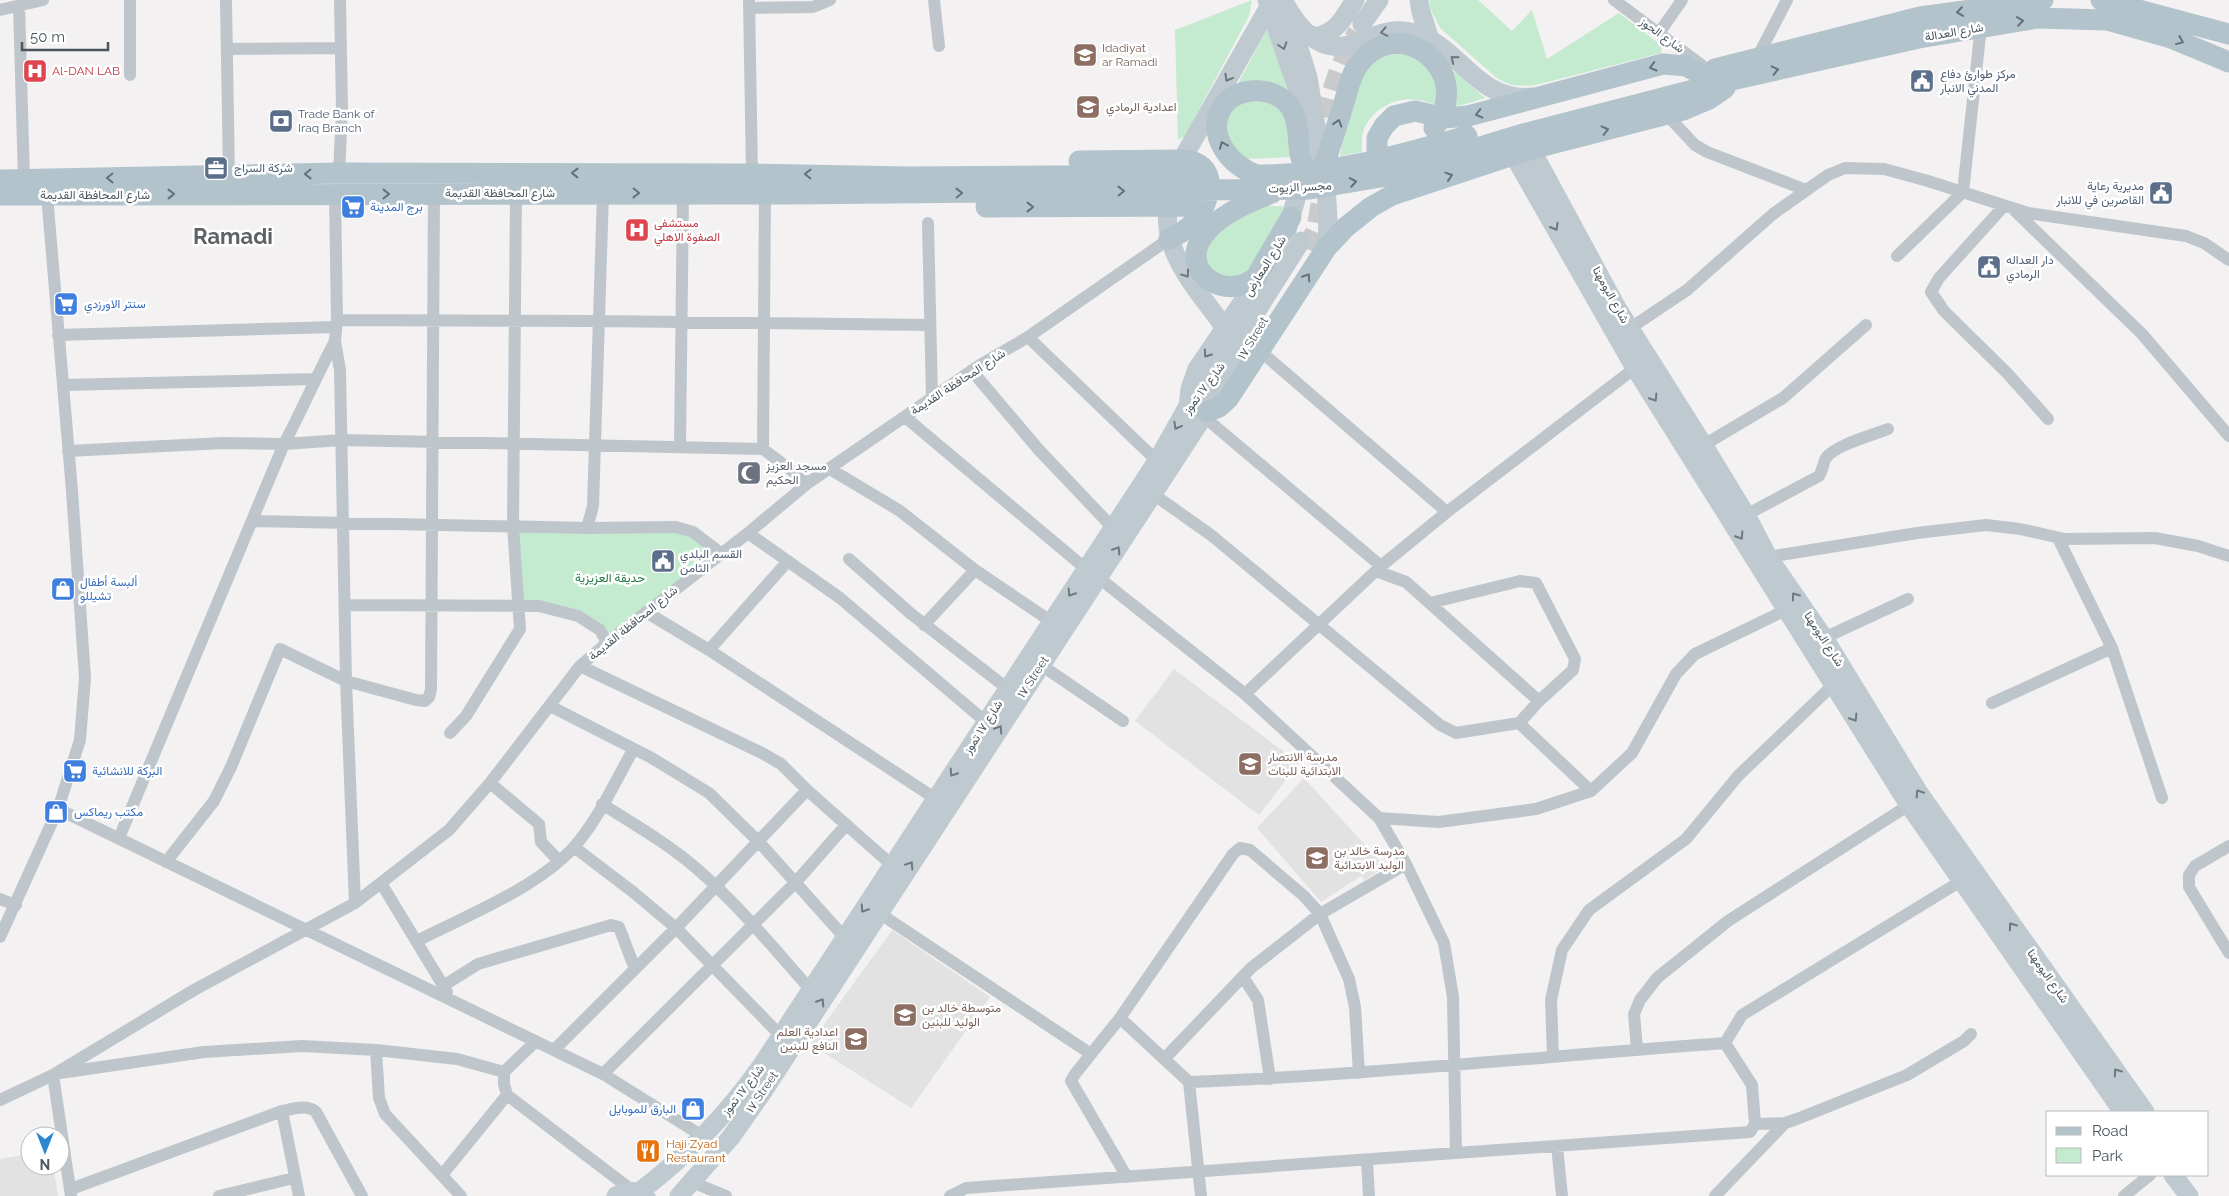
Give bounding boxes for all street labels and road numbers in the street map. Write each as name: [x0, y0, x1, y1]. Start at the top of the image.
street label: شارع الحوز: [1635, 14, 1687, 57]
street label: شارع العدالة: [1924, 20, 1985, 46]
street label: مجسر الزيوت: [1268, 178, 1332, 197]
street label: شارع المحافظة القديمة: [445, 186, 555, 202]
street label: شارع المحافظة القديمة: [40, 188, 150, 204]
street label: شارع المعارض: [1241, 233, 1291, 300]
street label: شارع البومهنا: [1588, 264, 1632, 327]
street label: ١٧ Street: [1235, 314, 1271, 362]
street label: شارع المحافظة القديمة: [908, 346, 1009, 419]
street label: شارع ١٧ تموز: [1180, 360, 1229, 418]
street label: شارع المحافظة القديمة: [586, 583, 681, 665]
street label: شارع البومهنا: [1799, 609, 1847, 670]
street label: ١٧ Street: [1014, 654, 1052, 700]
street label: شارع ١٧ تموز: [960, 698, 1007, 758]
street label: شارع البومهنا: [2023, 946, 2072, 1007]
street label: شارع ١٧ تموز: [718, 1062, 769, 1120]
street label: ١٧ Street: [743, 1069, 781, 1115]

